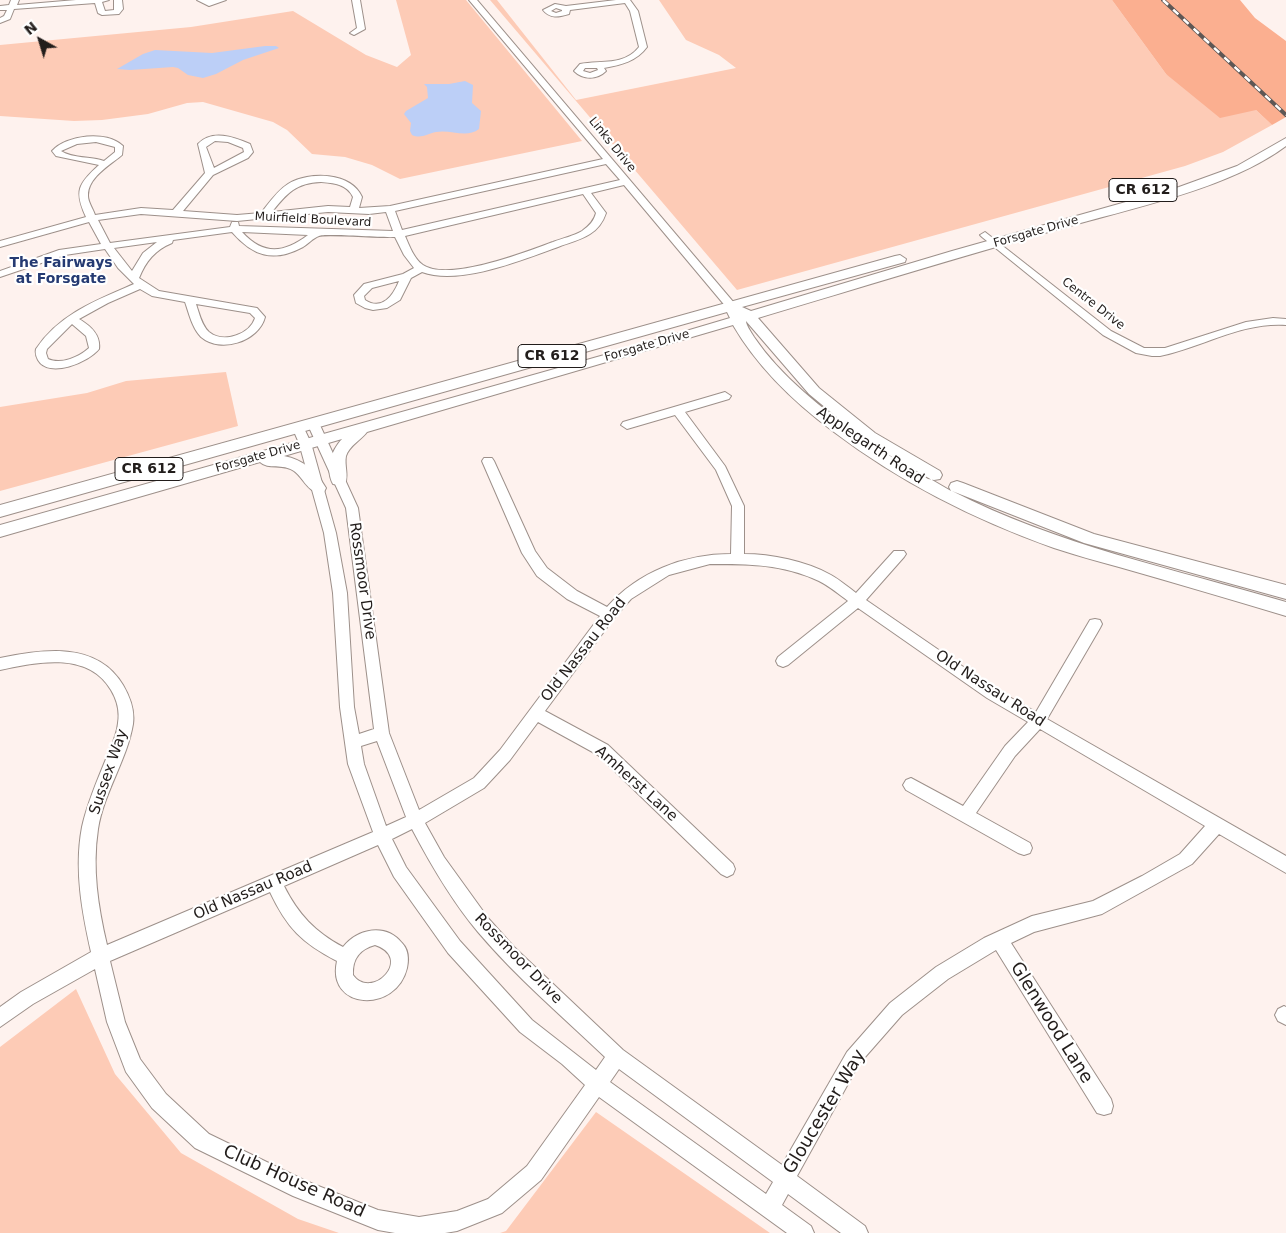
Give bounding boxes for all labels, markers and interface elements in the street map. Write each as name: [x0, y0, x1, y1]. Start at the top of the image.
north arrow: [15, 15, 65, 65]
text: N: [21, 18, 40, 38]
street label: Links Drive: [585, 115, 639, 175]
road number: CR 612: [1109, 178, 1177, 202]
street label: Muirfield Boulevard: [254, 210, 372, 230]
street label: Forsgate Drive: [992, 213, 1080, 251]
district label: The Fairways at Forsgate: [9, 255, 113, 288]
street label: Centre Drive: [1059, 275, 1127, 333]
street label: Forsgate Drive: [603, 327, 691, 365]
road number: CR 612: [518, 344, 586, 368]
street label: Applegarth Road: [813, 403, 927, 489]
street label: Forsgate Drive: [214, 438, 302, 476]
road number: CR 612: [115, 458, 183, 480]
street label: Rossmoor Drive: [345, 521, 379, 641]
street label: Old Nassau Road: [538, 594, 630, 706]
street label: Old Nassau Road: [932, 647, 1048, 731]
street label: Sussex Way: [86, 727, 132, 817]
street label: Amherst Lane: [591, 742, 681, 826]
street label: Old Nassau Road: [191, 858, 315, 924]
street label: Rossmoor Drive: [470, 910, 566, 1008]
street label: Glenwood Lane: [1005, 958, 1097, 1088]
street label: Gloucester Way: [779, 1046, 871, 1178]
street label: Club House Road: [220, 1141, 368, 1223]

